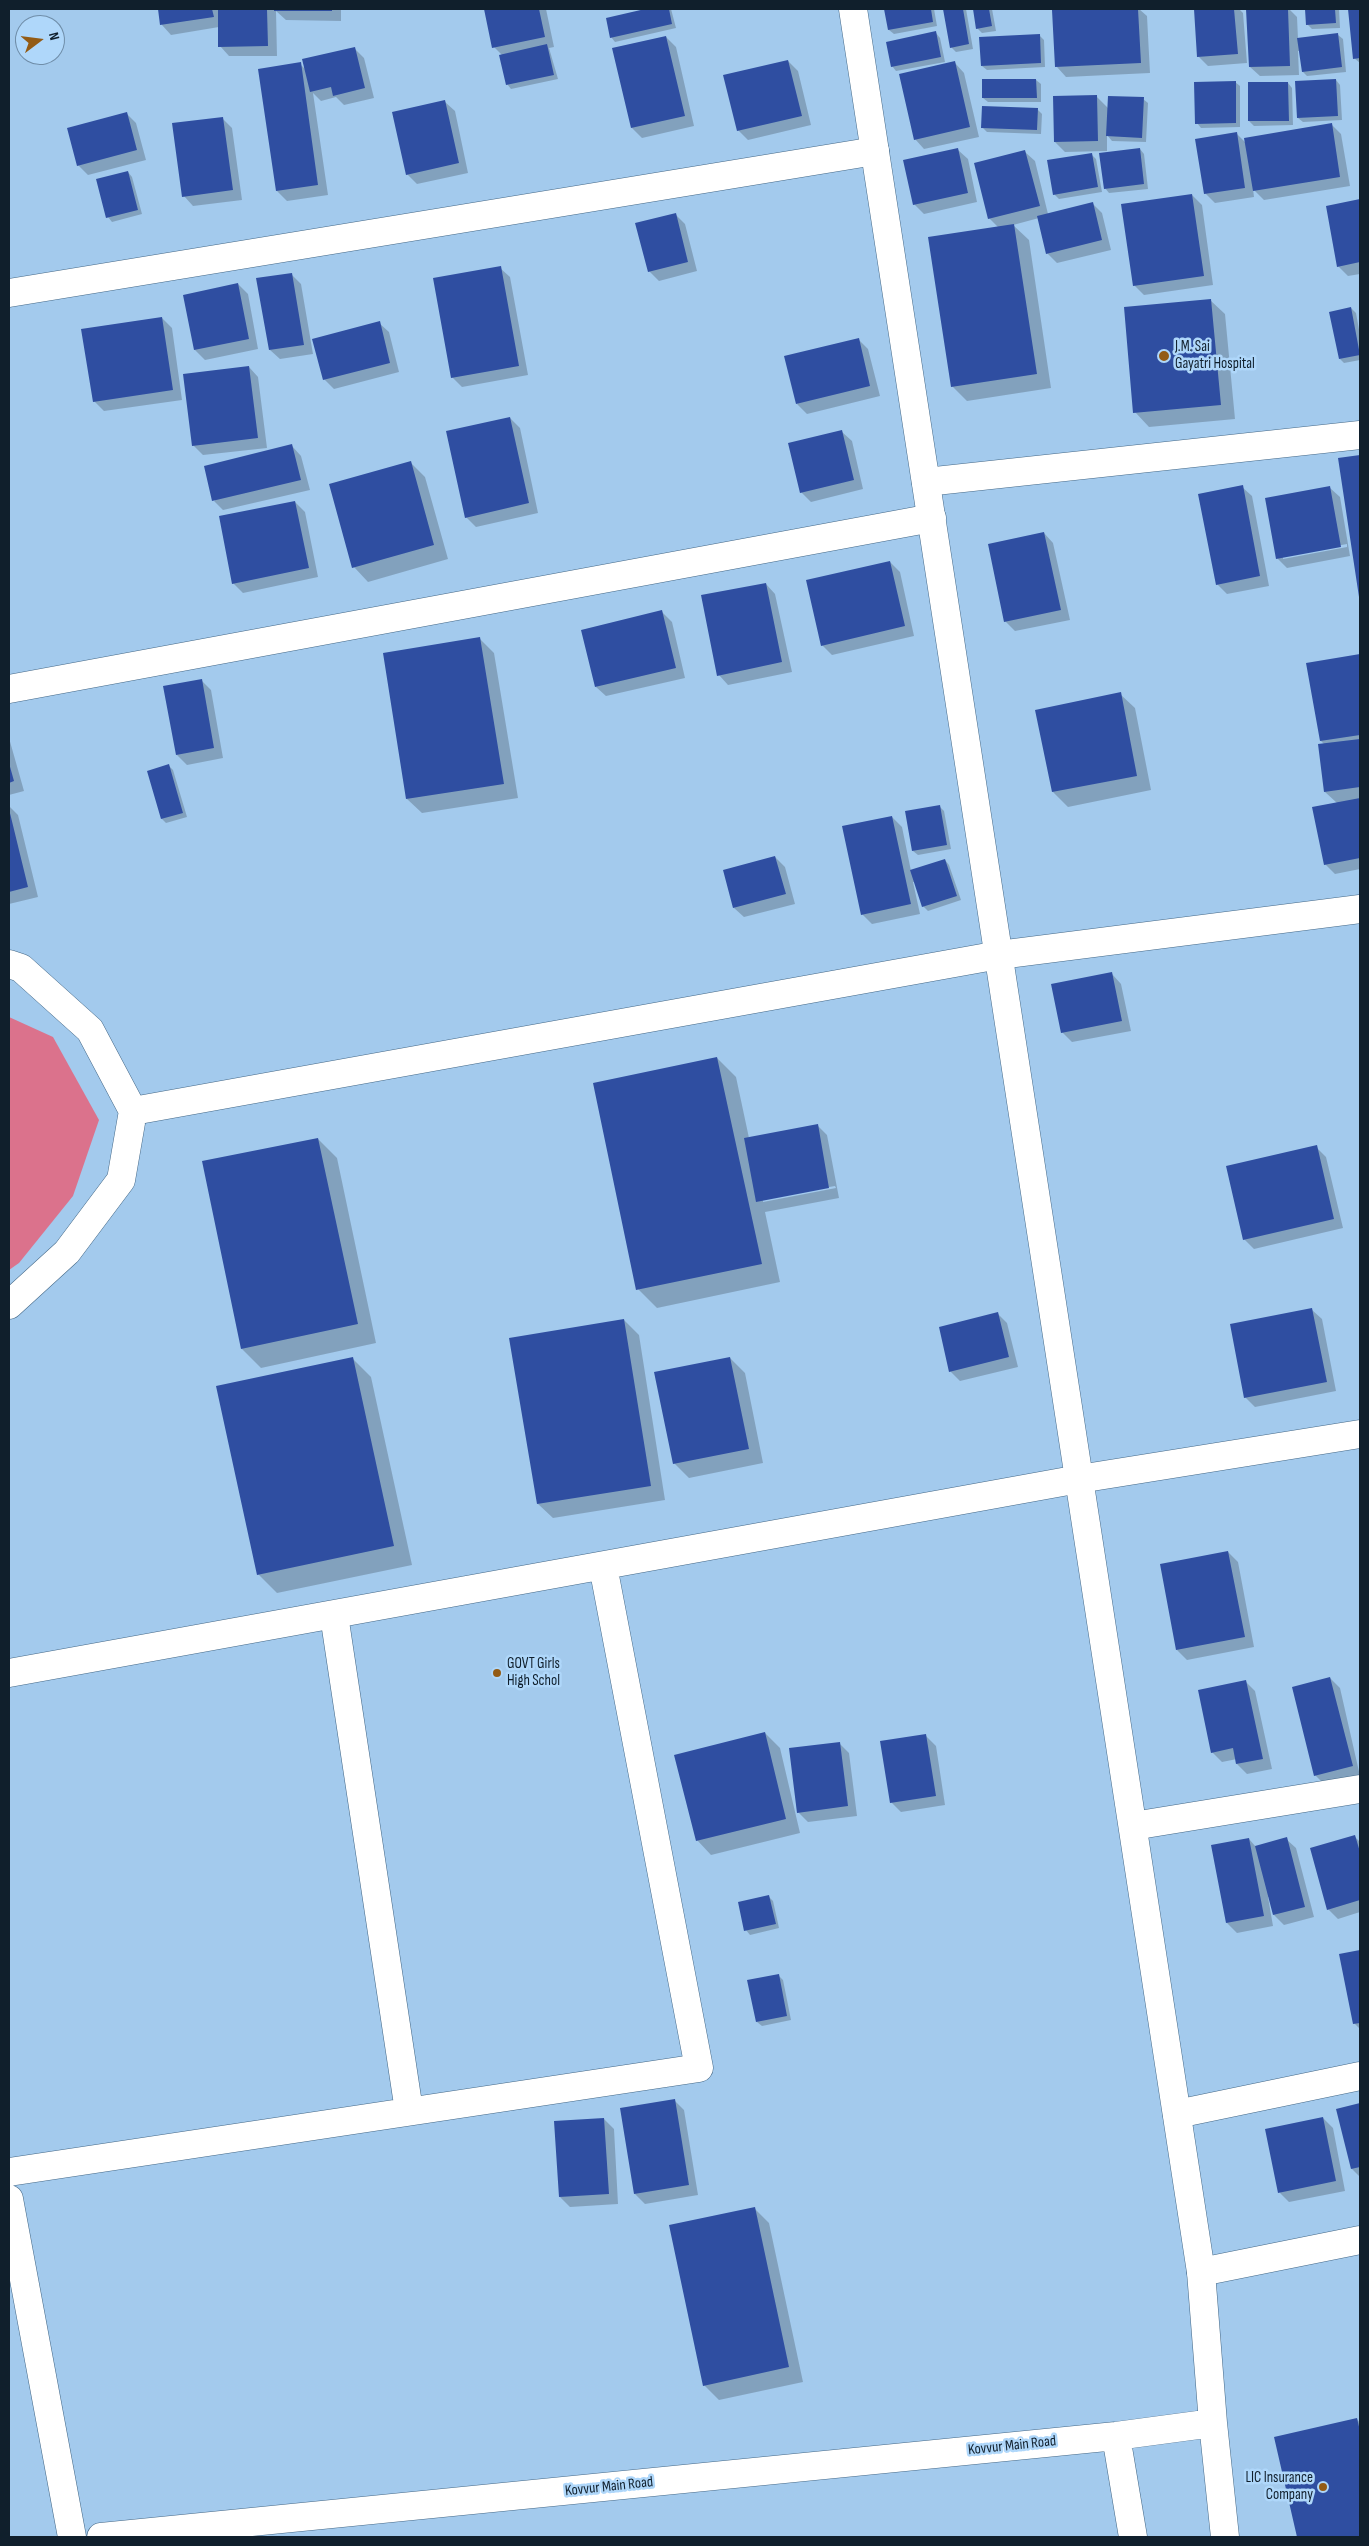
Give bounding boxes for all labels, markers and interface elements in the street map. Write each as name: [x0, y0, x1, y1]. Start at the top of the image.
north arrow: [15, 15, 65, 65]
text: N: [45, 30, 63, 42]
place label: J.M. Sai Gayatri Hospital: [1175, 338, 1255, 373]
marker: J.M. Sai Gayatri Hospital: [1157, 349, 1171, 363]
place label: GOVT Girls High Schol: [507, 1655, 560, 1690]
marker: GOVT Girls High Schol: [491, 1667, 503, 1679]
street label: Kovvur Main Road: [967, 2432, 1057, 2460]
place label: LIC Insurance Company: [1245, 2469, 1313, 2504]
street label: Kovvur Main Road: [564, 2473, 654, 2501]
marker: LIC Insurance Company: [1317, 2481, 1329, 2493]

